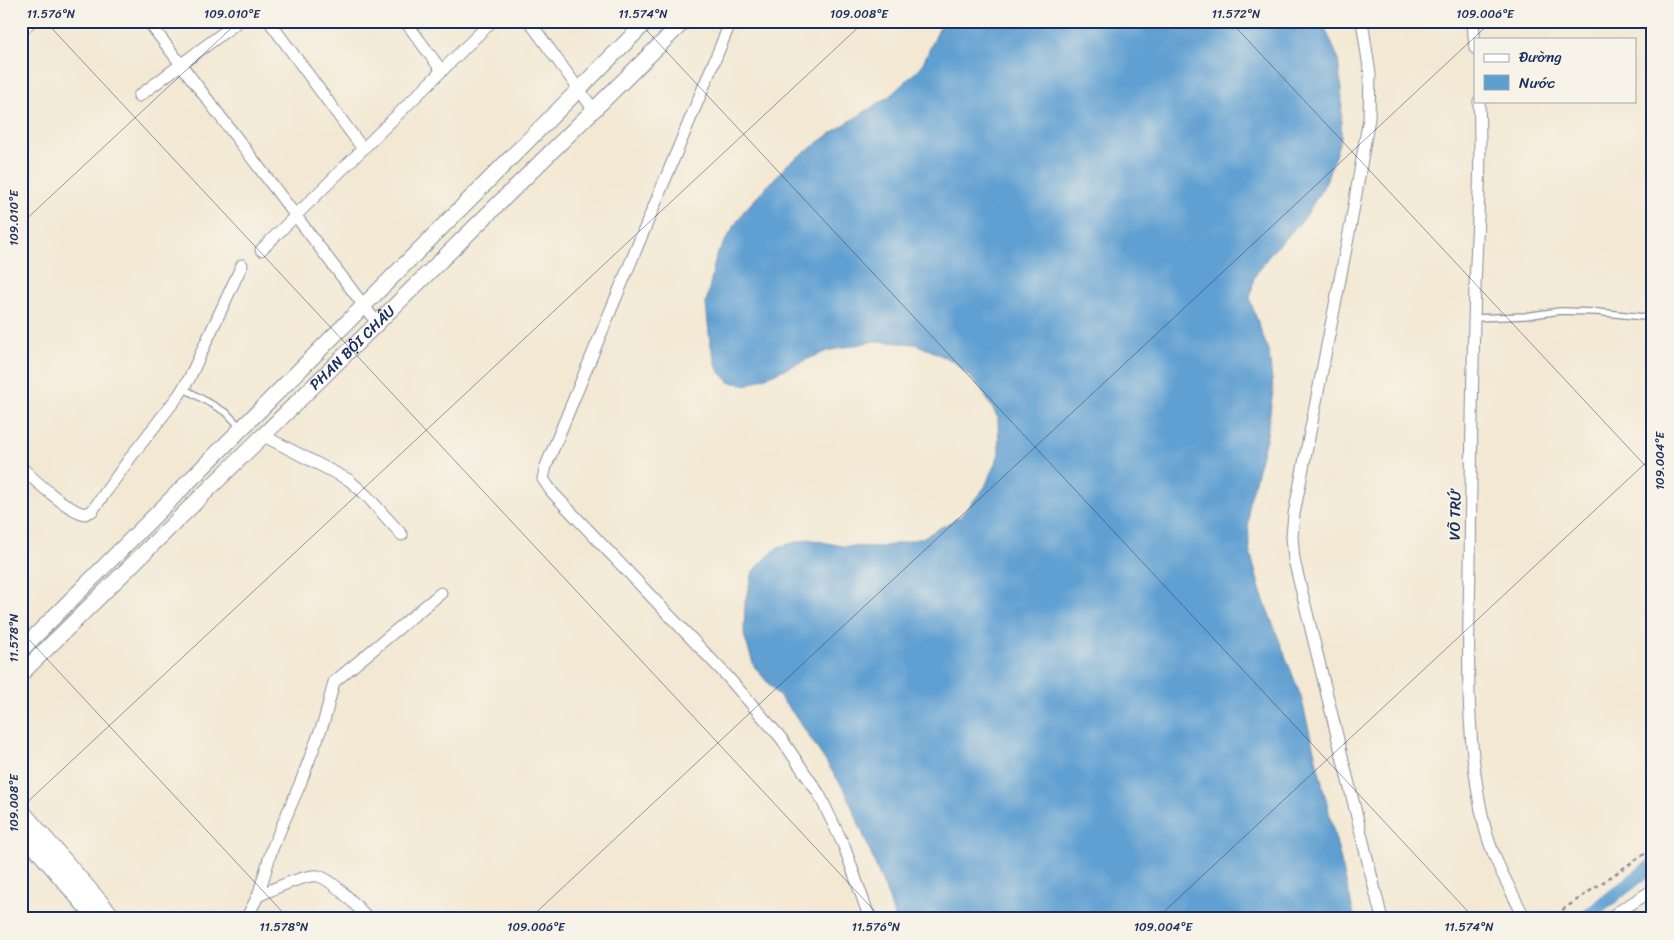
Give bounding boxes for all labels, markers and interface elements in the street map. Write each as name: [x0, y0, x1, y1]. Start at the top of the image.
text: 11.576°N: [27, 3, 76, 25]
text: 109.010°E: [204, 3, 261, 25]
text: 11.574°N: [618, 3, 668, 25]
text: 109.008°E: [830, 3, 889, 25]
text: 11.572°N: [1212, 3, 1261, 25]
text: 109.006°E: [1456, 3, 1515, 25]
legend: [1474, 38, 1636, 102]
text: Đường: [1519, 44, 1562, 70]
text: Nước: [1519, 70, 1556, 96]
text: 109.010°E: [3, 189, 25, 246]
street label: PHAN BỘI CHÂU: [303, 299, 402, 397]
text: 109.004°E: [1649, 431, 1671, 490]
street label: VÕ TRỨ: [1442, 488, 1468, 541]
text: 11.578°N: [3, 613, 25, 662]
text: 109.008°E: [3, 773, 25, 832]
text: 11.578°N: [260, 916, 309, 938]
text: 109.006°E: [507, 916, 566, 938]
text: 11.576°N: [852, 916, 901, 938]
text: 109.004°E: [1134, 916, 1193, 938]
text: 11.574°N: [1444, 916, 1494, 938]

